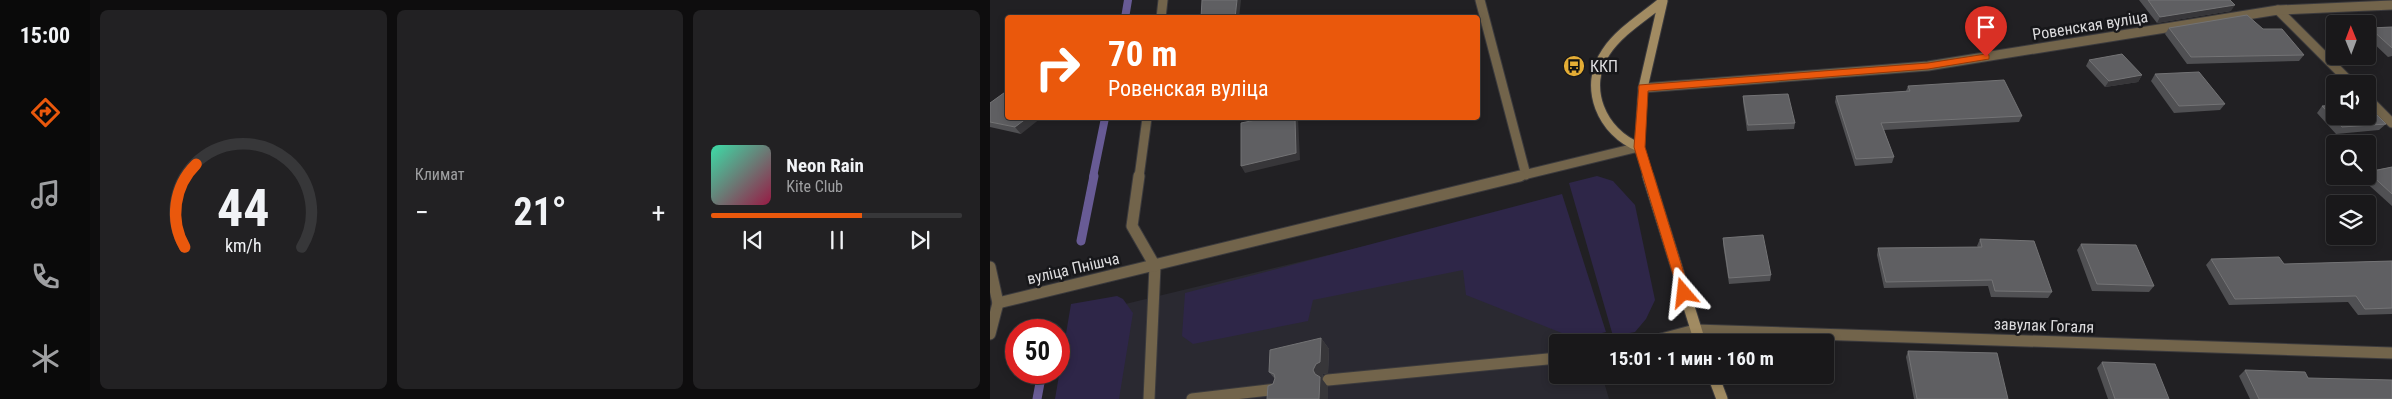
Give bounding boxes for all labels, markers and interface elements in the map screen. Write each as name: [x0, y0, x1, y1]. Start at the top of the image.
pin: [1965, 6, 2007, 57]
street label: Ровенская вуліца: [2031, 7, 2149, 44]
icon: arrive: [1972, 13, 2000, 41]
north arrow: [2326, 15, 2376, 65]
map controls: [2326, 15, 2376, 245]
text: 15:00: [20, 23, 70, 48]
text: 70 m: [1108, 34, 1177, 75]
icon: right: [1025, 35, 1090, 100]
bus stop icon: ККП: [1562, 54, 1586, 78]
place label: ККП: [1590, 57, 1618, 76]
button: sound: [2326, 75, 2376, 125]
text: Ровенская вуліца: [1108, 76, 1269, 101]
icon: directions: [28, 95, 63, 130]
button: search: [2326, 135, 2376, 185]
text: Neon Rain: [786, 154, 864, 177]
text: Климат: [415, 165, 465, 184]
icon: music: [28, 177, 63, 212]
text: Kite Club: [786, 177, 843, 196]
text: 44: [217, 178, 270, 239]
text: 21°: [513, 190, 567, 234]
button: layers: [2326, 195, 2376, 245]
text: −: [415, 196, 429, 229]
text: +: [651, 196, 665, 229]
icon: previous: [739, 226, 767, 254]
icon: pause: [823, 226, 851, 254]
icon: next: [906, 226, 934, 254]
text: km/h: [225, 235, 262, 256]
street label: вуліца Пнішча: [1025, 249, 1121, 288]
icon: phone: [28, 259, 63, 294]
position arrow: [1657, 266, 1709, 318]
street label: завулак Гогаля: [1994, 314, 2094, 337]
speed limit sign: 50: [1005, 319, 1070, 384]
icon: climate: [28, 341, 63, 376]
text: 15:01 · 1 мин · 160 m: [1609, 347, 1774, 370]

